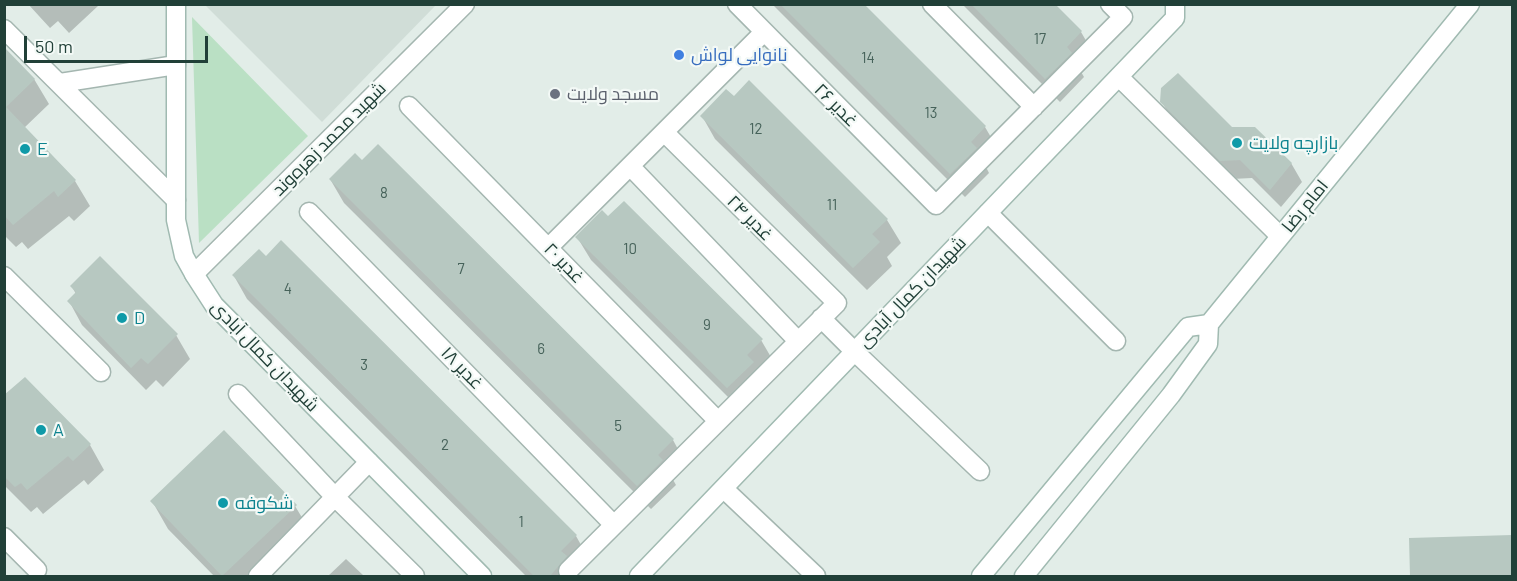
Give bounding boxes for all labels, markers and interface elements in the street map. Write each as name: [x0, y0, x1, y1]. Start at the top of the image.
scale bar: [27, 24, 212, 62]
house number: 17: [1034, 30, 1046, 48]
text: 50 m: [35, 35, 73, 57]
place label: نانوایی لواش: [691, 44, 787, 66]
marker: نانوایی لواش: [672, 48, 686, 62]
house number: 14: [861, 49, 875, 67]
street label: شهید محمد زهره‌وند: [268, 78, 390, 200]
street label: غدیر ۲۶: [810, 79, 862, 131]
place label: مسجد ولایت: [567, 83, 659, 105]
marker: مسجد ولایت: [548, 87, 562, 101]
house number: 13: [925, 104, 937, 122]
house number: 12: [749, 120, 763, 138]
place label: بازارچه ولایت: [1249, 132, 1338, 154]
marker: بازارچه ولایت: [1230, 136, 1244, 150]
place label: E: [37, 138, 48, 160]
marker: E: [18, 142, 32, 156]
street label: امام رضا: [1277, 175, 1333, 237]
house number: 8: [380, 184, 388, 202]
street label: غدیر ۲۴: [723, 191, 777, 245]
house number: 11: [827, 196, 837, 214]
street label: شهیدان کمال آبادی: [853, 232, 971, 352]
street label: غدیر ۲۰: [540, 238, 588, 288]
house number: 10: [623, 240, 637, 258]
house number: 7: [457, 260, 465, 278]
house number: 4: [284, 280, 292, 298]
street label: شهیدان کمال آبادی: [206, 296, 324, 416]
place label: D: [134, 307, 145, 329]
marker: D: [115, 311, 129, 325]
house number: 9: [703, 316, 711, 334]
house number: 6: [537, 340, 545, 358]
street label: غدیر ۱۸: [437, 342, 487, 394]
house number: 3: [360, 356, 368, 374]
house number: 5: [614, 417, 622, 435]
place label: A: [53, 419, 64, 441]
marker: A: [34, 423, 48, 437]
house number: 2: [441, 436, 449, 454]
place label: شکوفه: [235, 492, 293, 514]
marker: شکوفه: [216, 496, 230, 510]
house number: 1: [518, 513, 524, 531]

